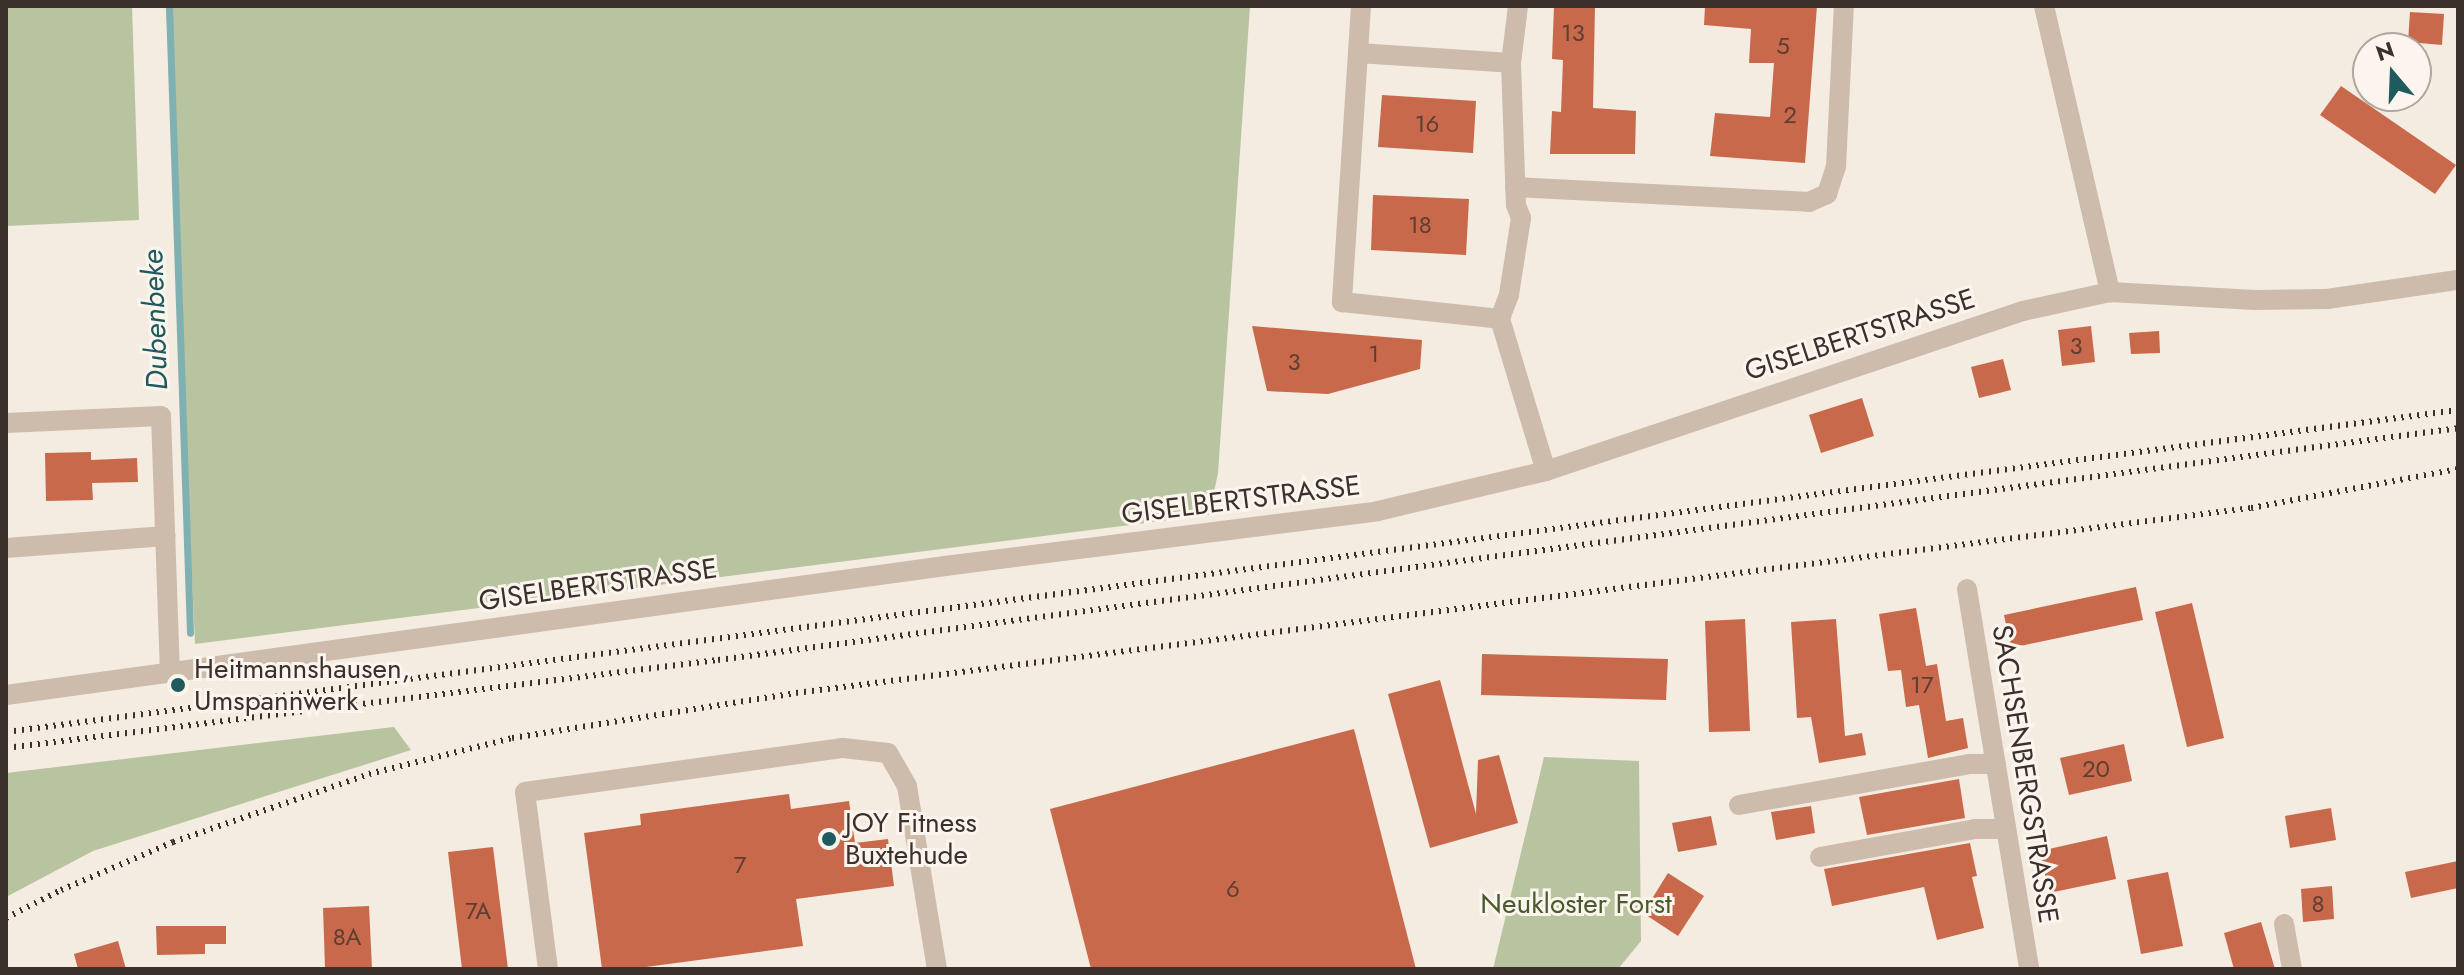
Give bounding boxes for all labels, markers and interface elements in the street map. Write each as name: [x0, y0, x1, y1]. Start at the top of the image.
house number: 13: [1561, 19, 1585, 47]
house number: 5: [1776, 32, 1790, 60]
north arrow: [2352, 32, 2432, 112]
text: N: [2371, 33, 2398, 69]
house number: 2: [1783, 101, 1797, 129]
house number: 16: [1415, 110, 1439, 138]
house number: 18: [1408, 211, 1432, 239]
water label: Dubenbeke: [135, 249, 175, 391]
street label: GISELBERTSTRASSE: [1741, 282, 1979, 388]
house number: 3: [2069, 332, 2083, 360]
house number: 1: [1369, 340, 1379, 368]
house number: 3: [1287, 348, 1301, 376]
street label: GISELBERTSTRASSE: [1120, 469, 1362, 531]
street label: GISELBERTSTRASSE: [477, 552, 719, 618]
street label: SACHSENBERGSTRASSE: [1985, 622, 2065, 926]
place label: Heitmannshausen, Umspannwerk: [194, 652, 410, 718]
house number: 17: [1910, 671, 1934, 699]
marker: Heitmannshausen, Umspannwerk: [169, 676, 187, 694]
house number: 20: [2082, 755, 2110, 783]
place label: JOY Fitness Buxtehude: [845, 806, 977, 872]
marker: JOY Fitness Buxtehude: [820, 830, 838, 848]
house number: 7: [734, 851, 746, 879]
house number: 6: [1226, 875, 1240, 903]
park label: Neukloster Forst: [1480, 887, 1672, 921]
house number: 8: [2311, 890, 2325, 918]
house number: 7A: [465, 897, 491, 925]
house number: 8A: [333, 923, 361, 951]

